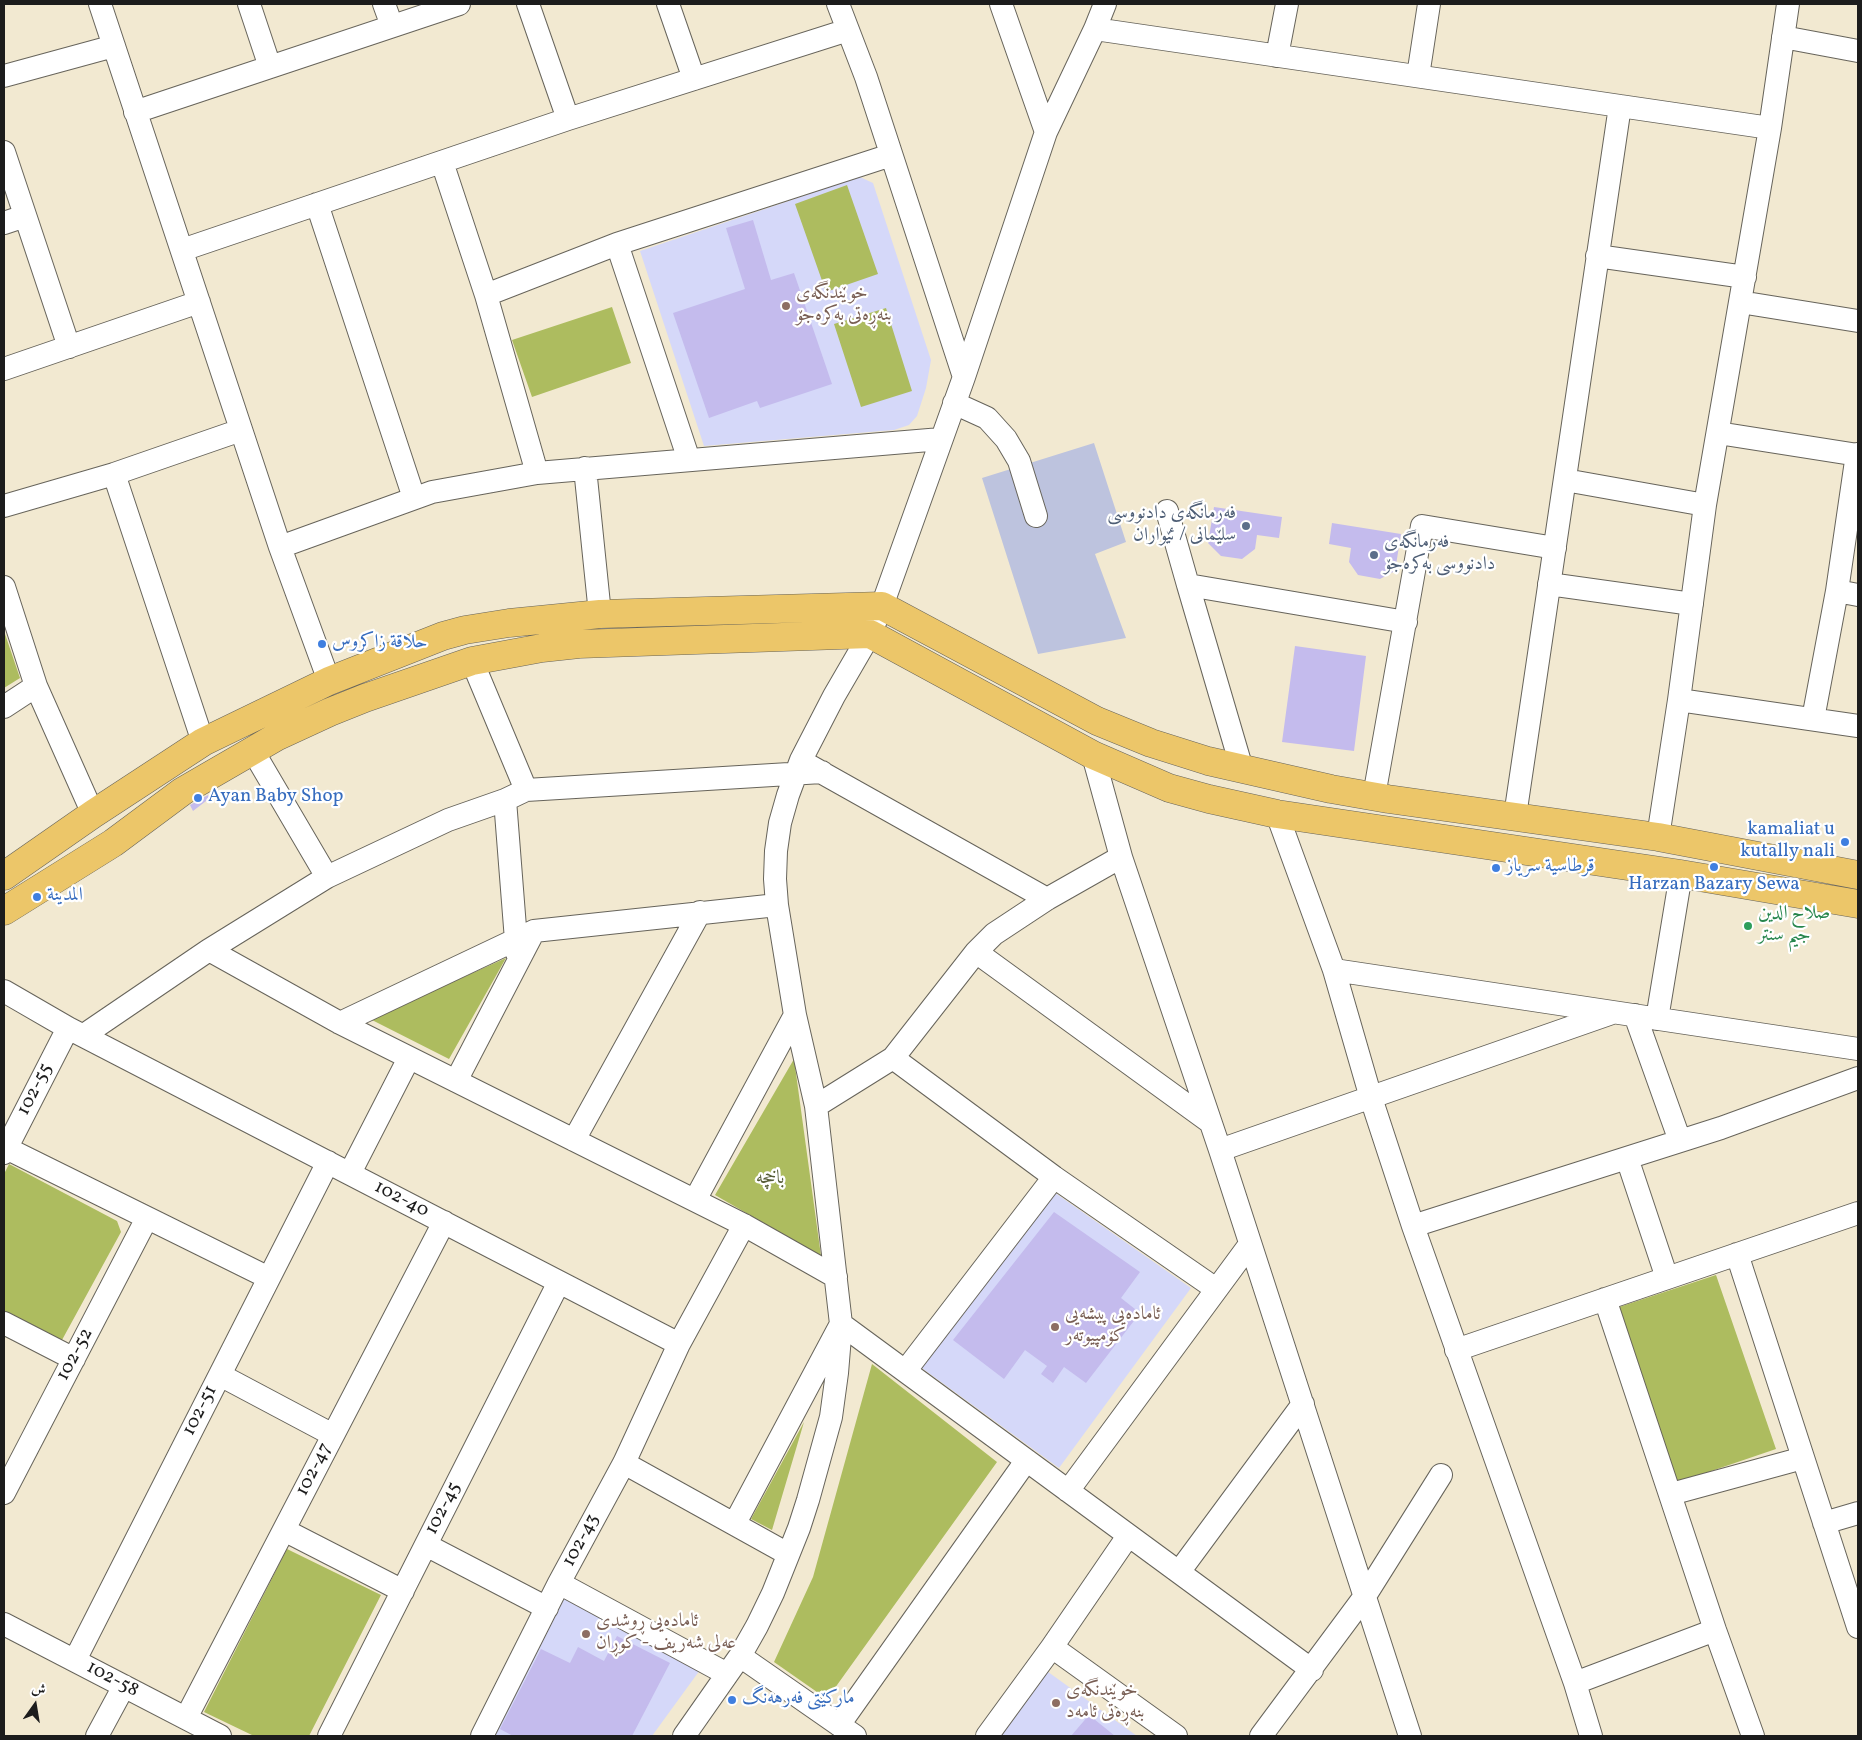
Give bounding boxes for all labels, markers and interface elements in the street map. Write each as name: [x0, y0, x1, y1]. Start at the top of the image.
place label: خوێندنگەی بنەڕەتی بەکرەجۆ: [796, 284, 892, 328]
marker: خوێندنگەی بنەڕەتی بەکرەجۆ: [780, 300, 792, 312]
place label: فەرمانگەی دادنووسی سلێمانی / ئێواران: [1107, 504, 1236, 548]
marker: فەرمانگەی دادنووسی سلێمانی / ئێواران: [1240, 520, 1252, 532]
place label: فەرمانگەی دادنووسی بەکرەجۆ: [1384, 533, 1495, 577]
marker: فەرمانگەی دادنووسی بەکرەجۆ: [1368, 549, 1380, 561]
place label: حلاقة زاکروس: [332, 633, 427, 655]
marker: حلاقة زاکروس: [316, 638, 328, 650]
place label: Ayan Baby Shop: [208, 787, 344, 809]
marker: Ayan Baby Shop: [192, 792, 204, 804]
place label: kamaliat u kutally nali: [1740, 820, 1835, 864]
marker: kamaliat u kutally nali: [1839, 836, 1851, 848]
place label: قرطاسية سرياز: [1506, 857, 1595, 879]
marker: Harzan Bazary Sewa: [1708, 861, 1720, 873]
marker: قرطاسية سرياز: [1490, 862, 1502, 874]
place label: Harzan Bazary Sewa: [1628, 875, 1800, 897]
place label: المدينة: [47, 886, 83, 908]
marker: المدينة: [31, 891, 43, 903]
place label: صلاح الدين جيم سنتر: [1758, 904, 1830, 948]
marker: صلاح الدين جيم سنتر: [1742, 920, 1754, 932]
street label: 102-55: [13, 1060, 59, 1120]
park label: باخچە: [756, 1169, 784, 1191]
street label: 102-40: [370, 1177, 432, 1223]
place label: ئامادەیی پیشەیی کۆمپیوتەر: [1065, 1305, 1161, 1349]
marker: ئامادەیی پیشەیی کۆمپیوتەر: [1049, 1321, 1061, 1333]
street label: 102-52: [53, 1325, 99, 1385]
street label: 102-51: [179, 1382, 223, 1440]
street label: 102-47: [292, 1440, 338, 1500]
street label: 102-45: [421, 1479, 467, 1539]
street label: 102-43: [559, 1511, 605, 1571]
place label: ئامادەیی ڕوشدی عەلی شەریف - کوڕان: [596, 1612, 736, 1656]
marker: ئامادەیی ڕوشدی عەلی شەریف - کوڕان: [580, 1628, 592, 1640]
street label: 102-58: [82, 1657, 142, 1703]
text: ش: [30, 1679, 47, 1701]
north arrow: [10, 1680, 60, 1730]
place label: خوێندنگەی بنەڕەتی ئامەد: [1066, 1681, 1145, 1725]
place label: مارکێتی فەرهەنگ: [742, 1689, 855, 1711]
marker: مارکێتی فەرهەنگ: [726, 1694, 738, 1706]
marker: خوێندنگەی بنەڕەتی ئامەد: [1050, 1697, 1062, 1709]

